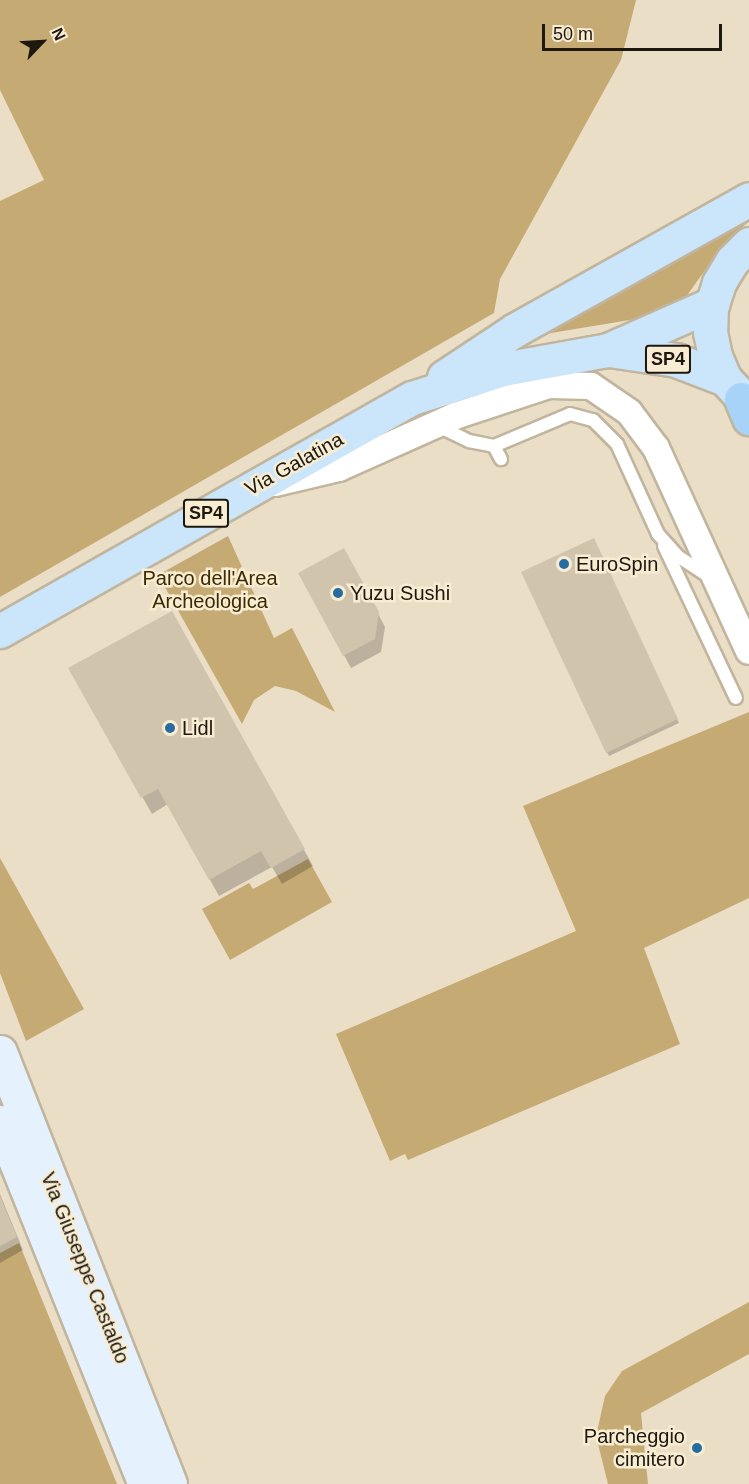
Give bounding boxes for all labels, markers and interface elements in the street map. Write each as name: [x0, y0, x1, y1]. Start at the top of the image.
north arrow: [12, 12, 72, 72]
scale bar: [545, 12, 725, 50]
text: 50 m: [553, 24, 593, 44]
text: N: [49, 25, 69, 43]
road number: SP4: [644, 344, 692, 374]
street label: Via Galatina: [241, 427, 347, 501]
road number: SP4: [182, 498, 230, 528]
place label: EuroSpin: [576, 552, 658, 576]
marker: EuroSpin: [557, 557, 571, 571]
park label: Parco dell'Area Archeologica: [142, 566, 278, 613]
place label: Yuzu Sushi: [350, 581, 450, 605]
marker: Yuzu Sushi: [331, 586, 345, 600]
place label: Lidl: [182, 716, 213, 740]
marker: Lidl: [163, 721, 177, 735]
street label: Via Giuseppe Castaldo: [36, 1169, 134, 1367]
place label: Parcheggio cimitero: [584, 1424, 685, 1471]
marker: Parcheggio cimitero: [690, 1441, 704, 1455]

